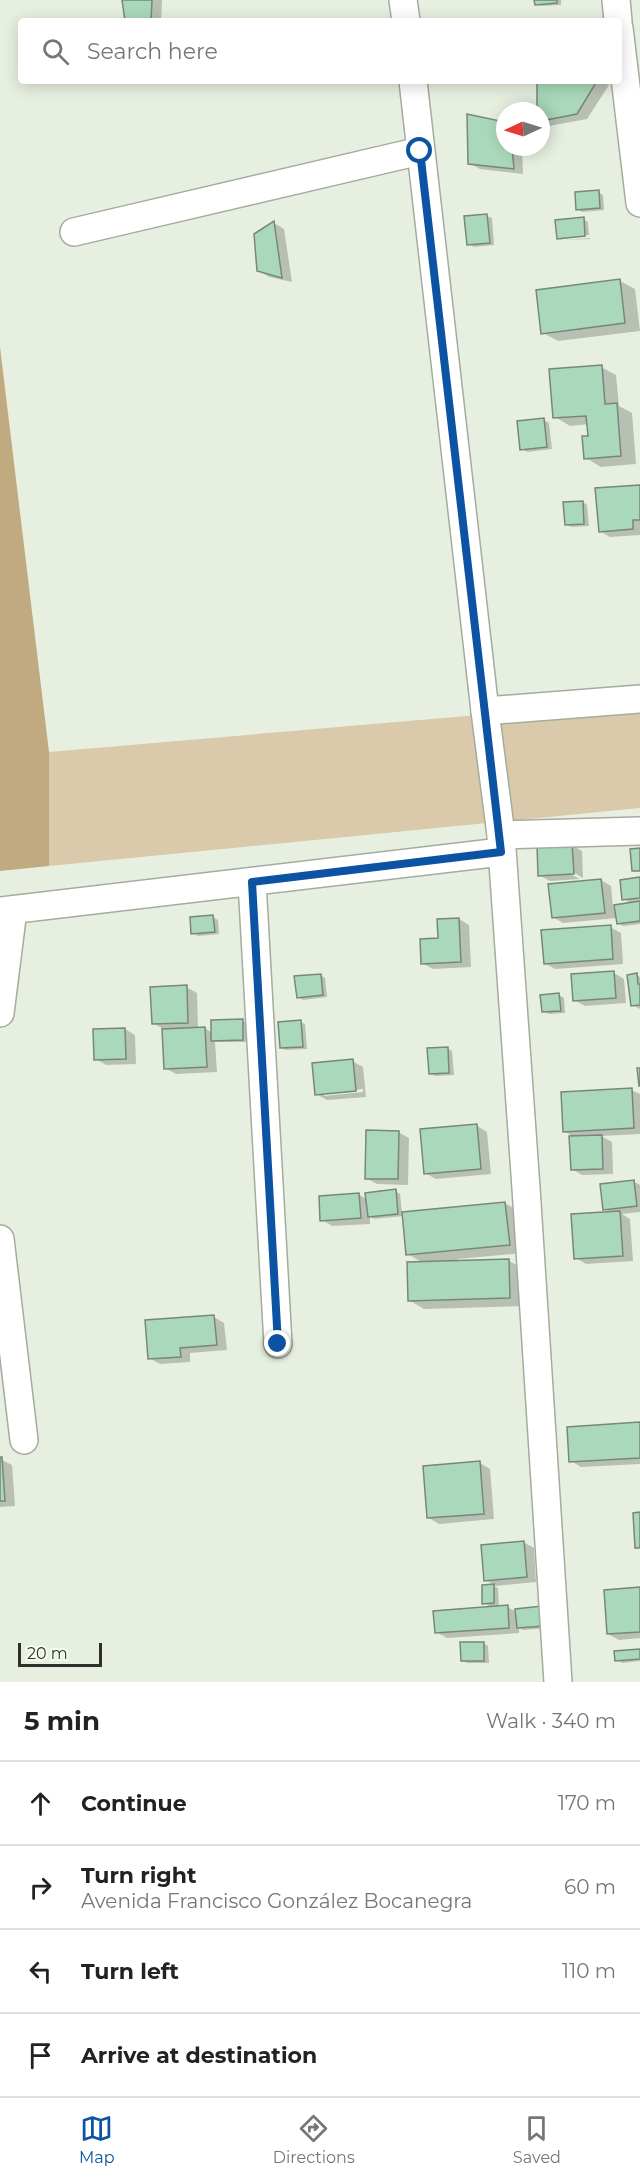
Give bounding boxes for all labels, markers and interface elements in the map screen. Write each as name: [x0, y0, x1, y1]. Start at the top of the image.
search box: [18, 18, 622, 84]
icon: search: [39, 35, 72, 68]
text: Search here: [87, 38, 218, 65]
north arrow: [496, 102, 550, 156]
route start: [406, 137, 432, 163]
route end: [264, 1330, 290, 1356]
scale bar: [18, 1640, 102, 1668]
text: 20 m: [27, 1644, 68, 1663]
text: 5 min: [24, 1705, 100, 1737]
text: Walk · 340 m: [486, 1709, 616, 1733]
icon: ahead: [24, 1787, 57, 1820]
text: Continue: [81, 1790, 187, 1817]
text: 170 m: [558, 1791, 616, 1815]
text: Turn right: [81, 1862, 196, 1889]
icon: right: [24, 1871, 57, 1904]
text: 60 m: [564, 1875, 616, 1899]
text: Avenida Francisco González Bocanegra: [81, 1889, 472, 1913]
icon: left: [24, 1955, 57, 1988]
text: Turn left: [81, 1958, 179, 1985]
text: 110 m: [562, 1959, 616, 1983]
icon: arrive: [24, 2039, 57, 2072]
text: Arrive at destination: [81, 2042, 317, 2069]
tab: Map: [79, 2112, 115, 2167]
tab: Directions: [273, 2112, 355, 2167]
tab: Saved: [513, 2112, 561, 2167]

